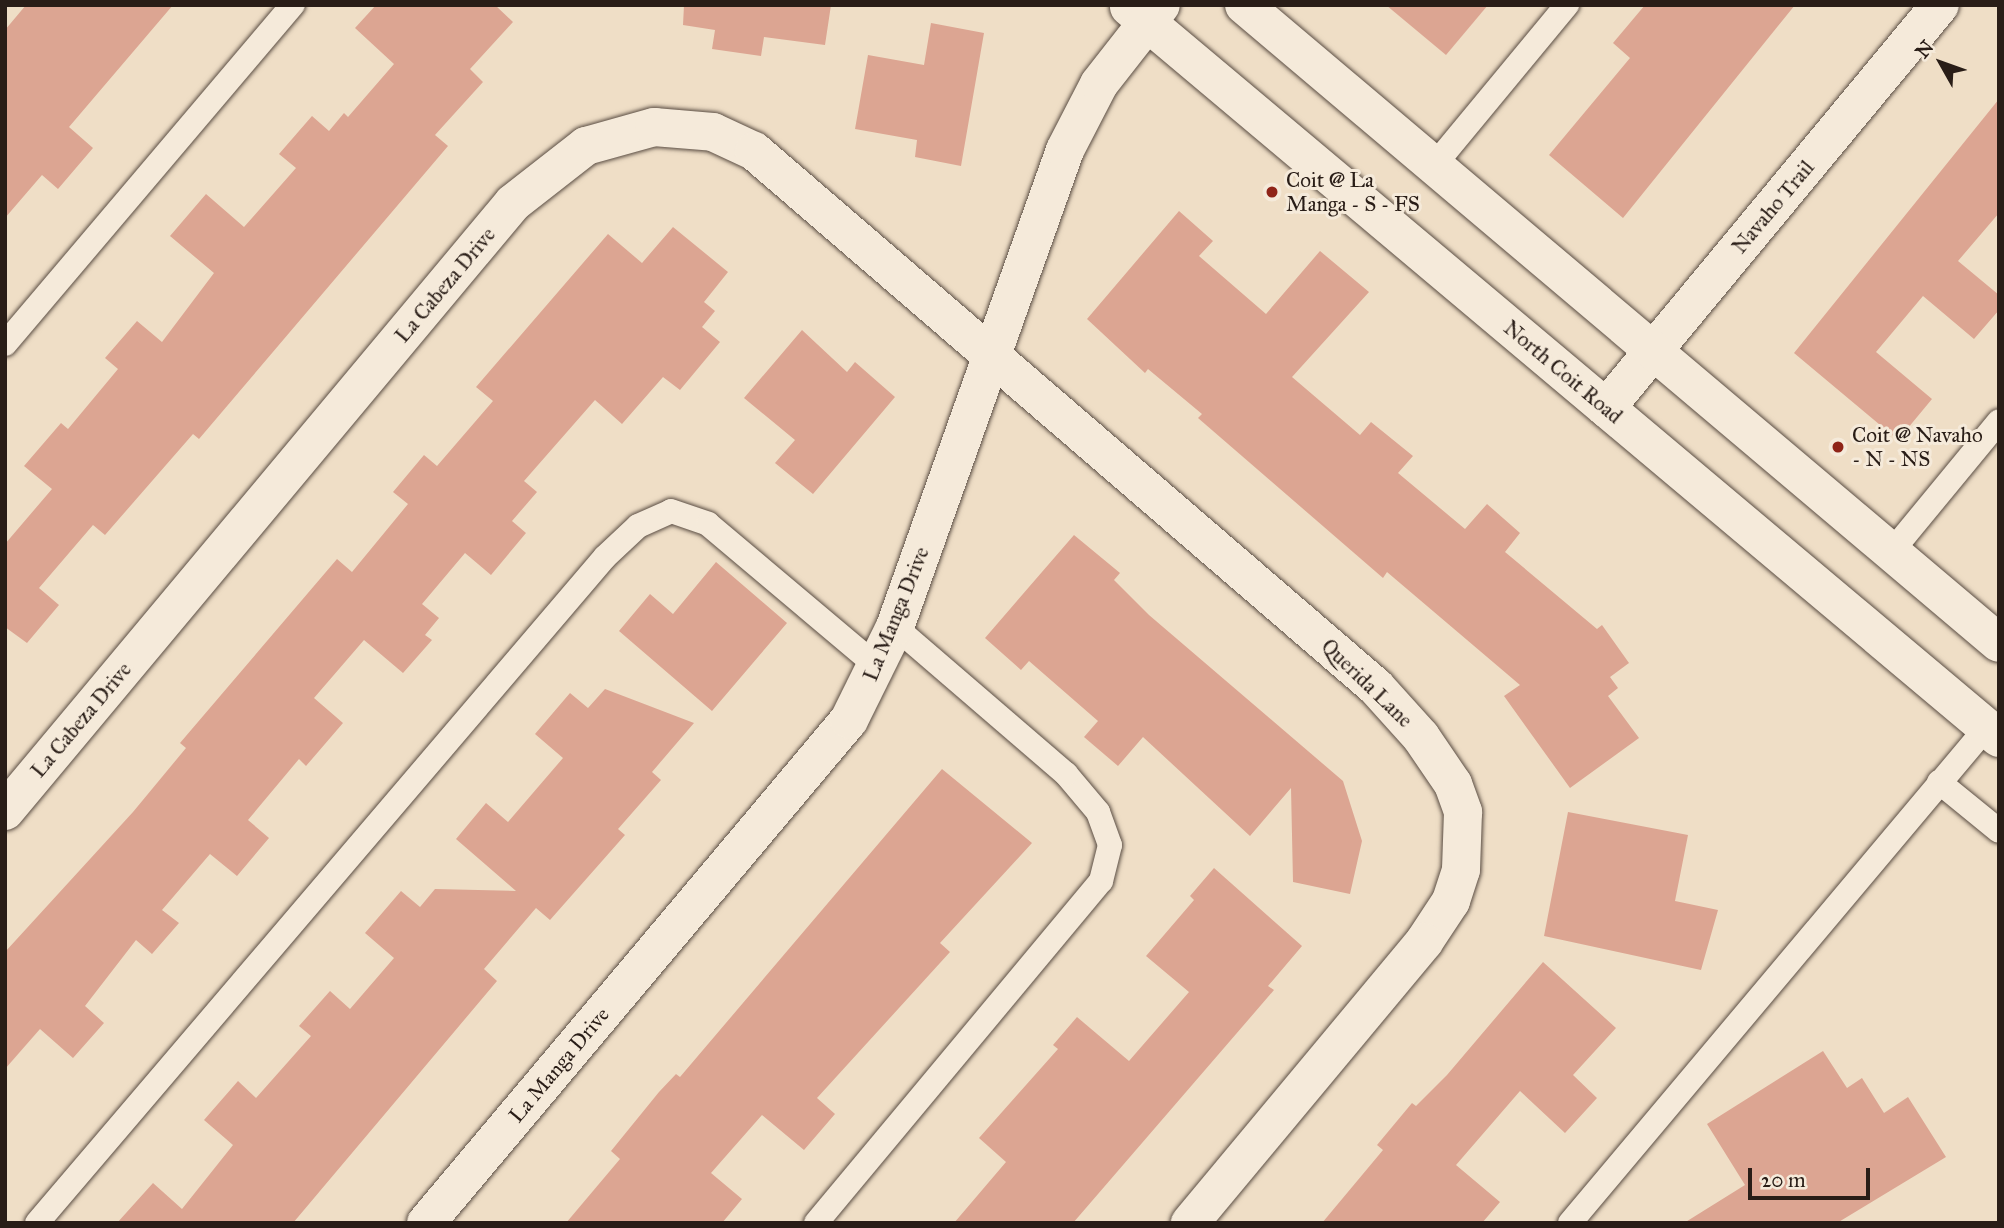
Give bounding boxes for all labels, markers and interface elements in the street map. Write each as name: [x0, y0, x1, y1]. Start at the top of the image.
north arrow: [1906, 28, 1976, 98]
text: N: [1911, 36, 1939, 63]
street label: Navaho Trail: [1727, 155, 1819, 259]
place label: Coit @ La Manga - S - FS: [1286, 167, 1420, 217]
marker: Coit @ La Manga - S - FS: [1264, 184, 1280, 200]
street label: La Cabeza Drive: [389, 222, 501, 348]
street label: North Coit Road: [1499, 315, 1627, 429]
place label: Coit @ Navaho - N - NS: [1852, 422, 1983, 472]
marker: Coit @ Navaho - N - NS: [1830, 439, 1846, 455]
street label: La Manga Drive: [858, 543, 934, 685]
street label: Querida Lane: [1316, 633, 1418, 733]
street label: La Cabeza Drive: [25, 657, 137, 783]
street label: La Manga Drive: [504, 1002, 614, 1128]
scale bar: [1752, 1154, 1874, 1198]
text: 20 m: [1761, 1167, 1806, 1193]

